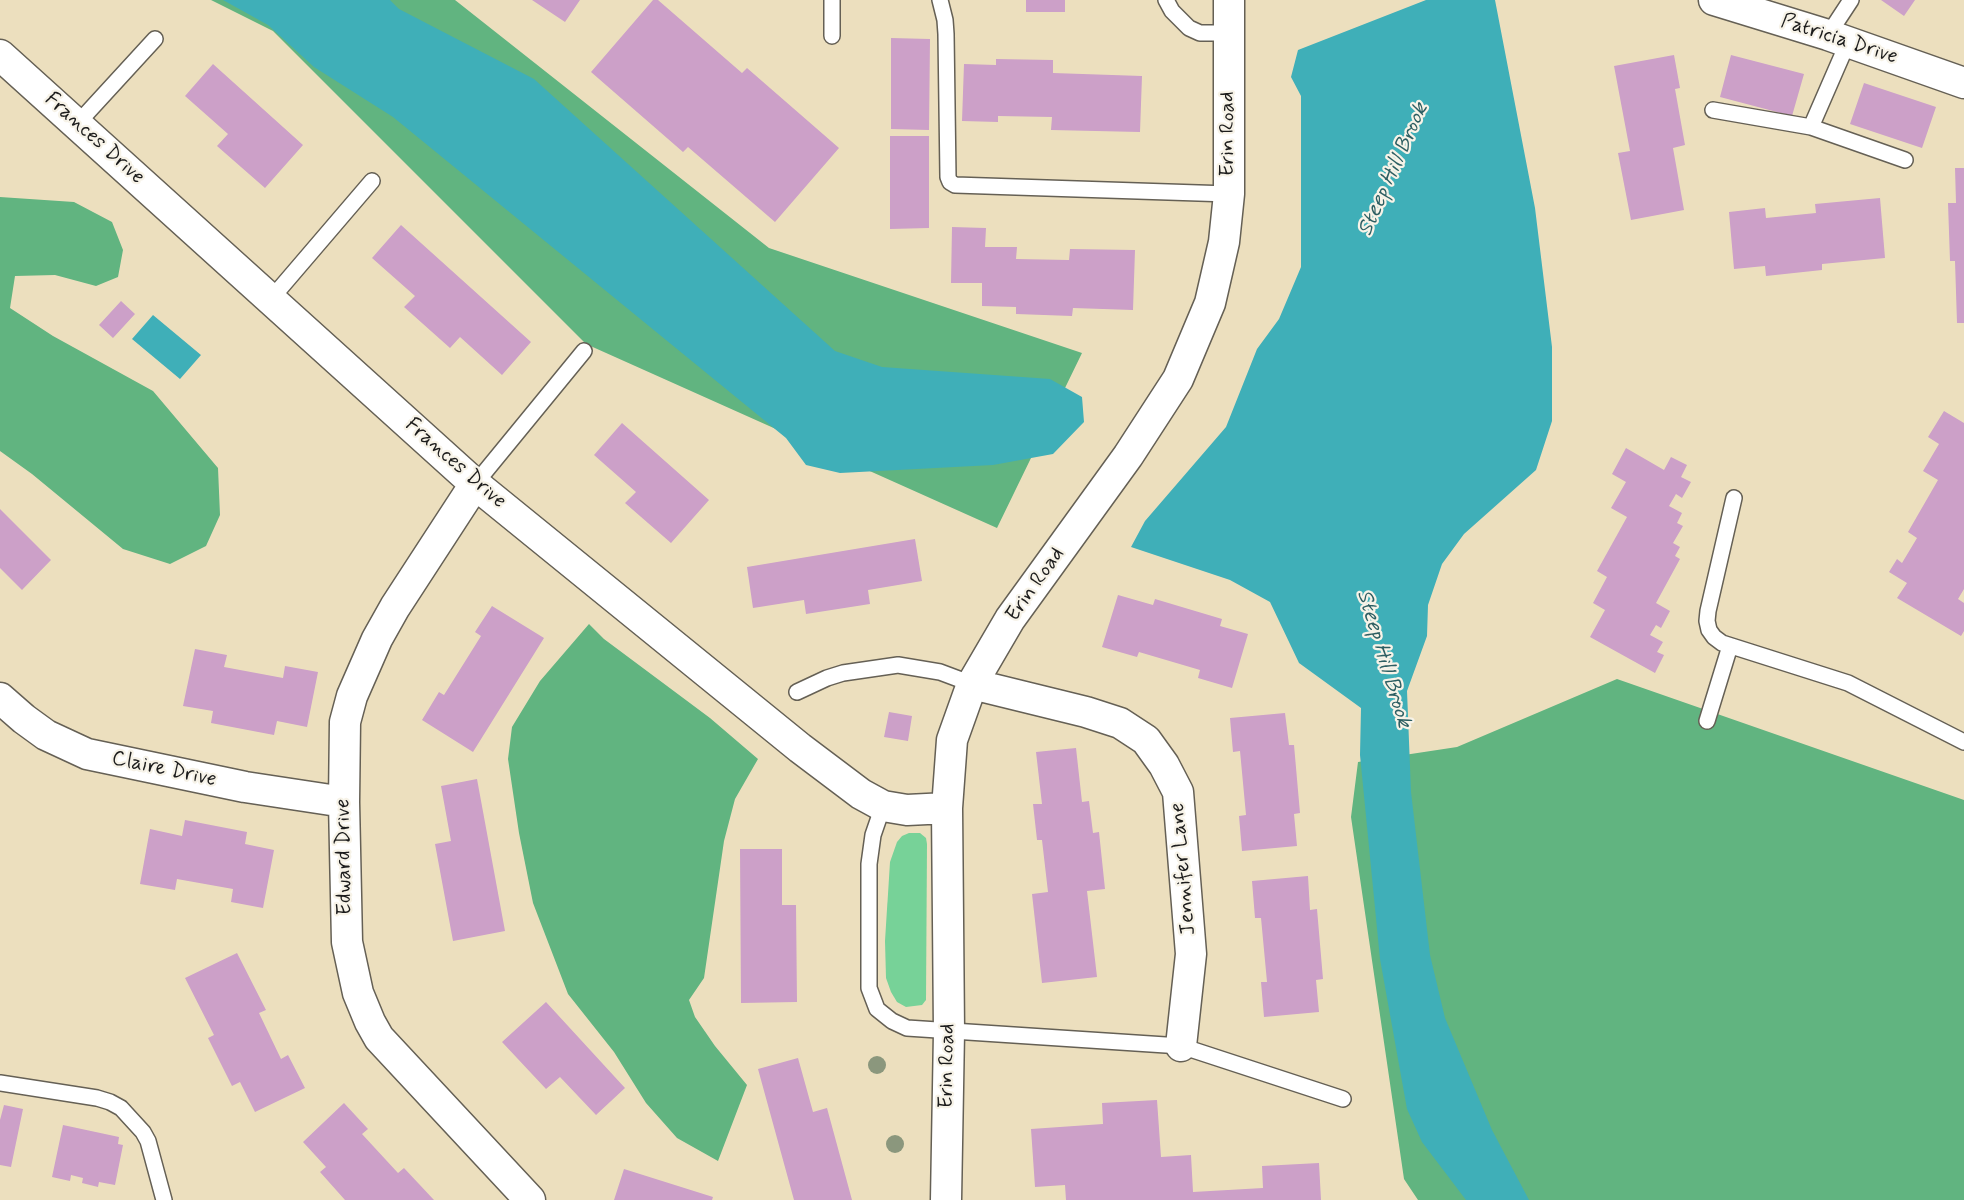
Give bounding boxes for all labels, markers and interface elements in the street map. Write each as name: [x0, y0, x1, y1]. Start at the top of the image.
street label: Patricia Drive: [1777, 9, 1901, 71]
street label: Frances Drive: [39, 88, 149, 190]
street label: Erin Road: [1216, 92, 1242, 176]
water label: Steep Hill Brook: [1353, 99, 1435, 241]
street label: Frances Drive: [399, 413, 511, 515]
street label: Erin Road: [1001, 543, 1071, 627]
water label: Steep Hill Brook: [1349, 587, 1417, 731]
street label: Claire Drive: [109, 747, 219, 793]
street label: Edward Drive: [331, 798, 359, 916]
street label: Jennifer Lane: [1166, 802, 1202, 936]
street label: Erin Road: [935, 1023, 961, 1109]

